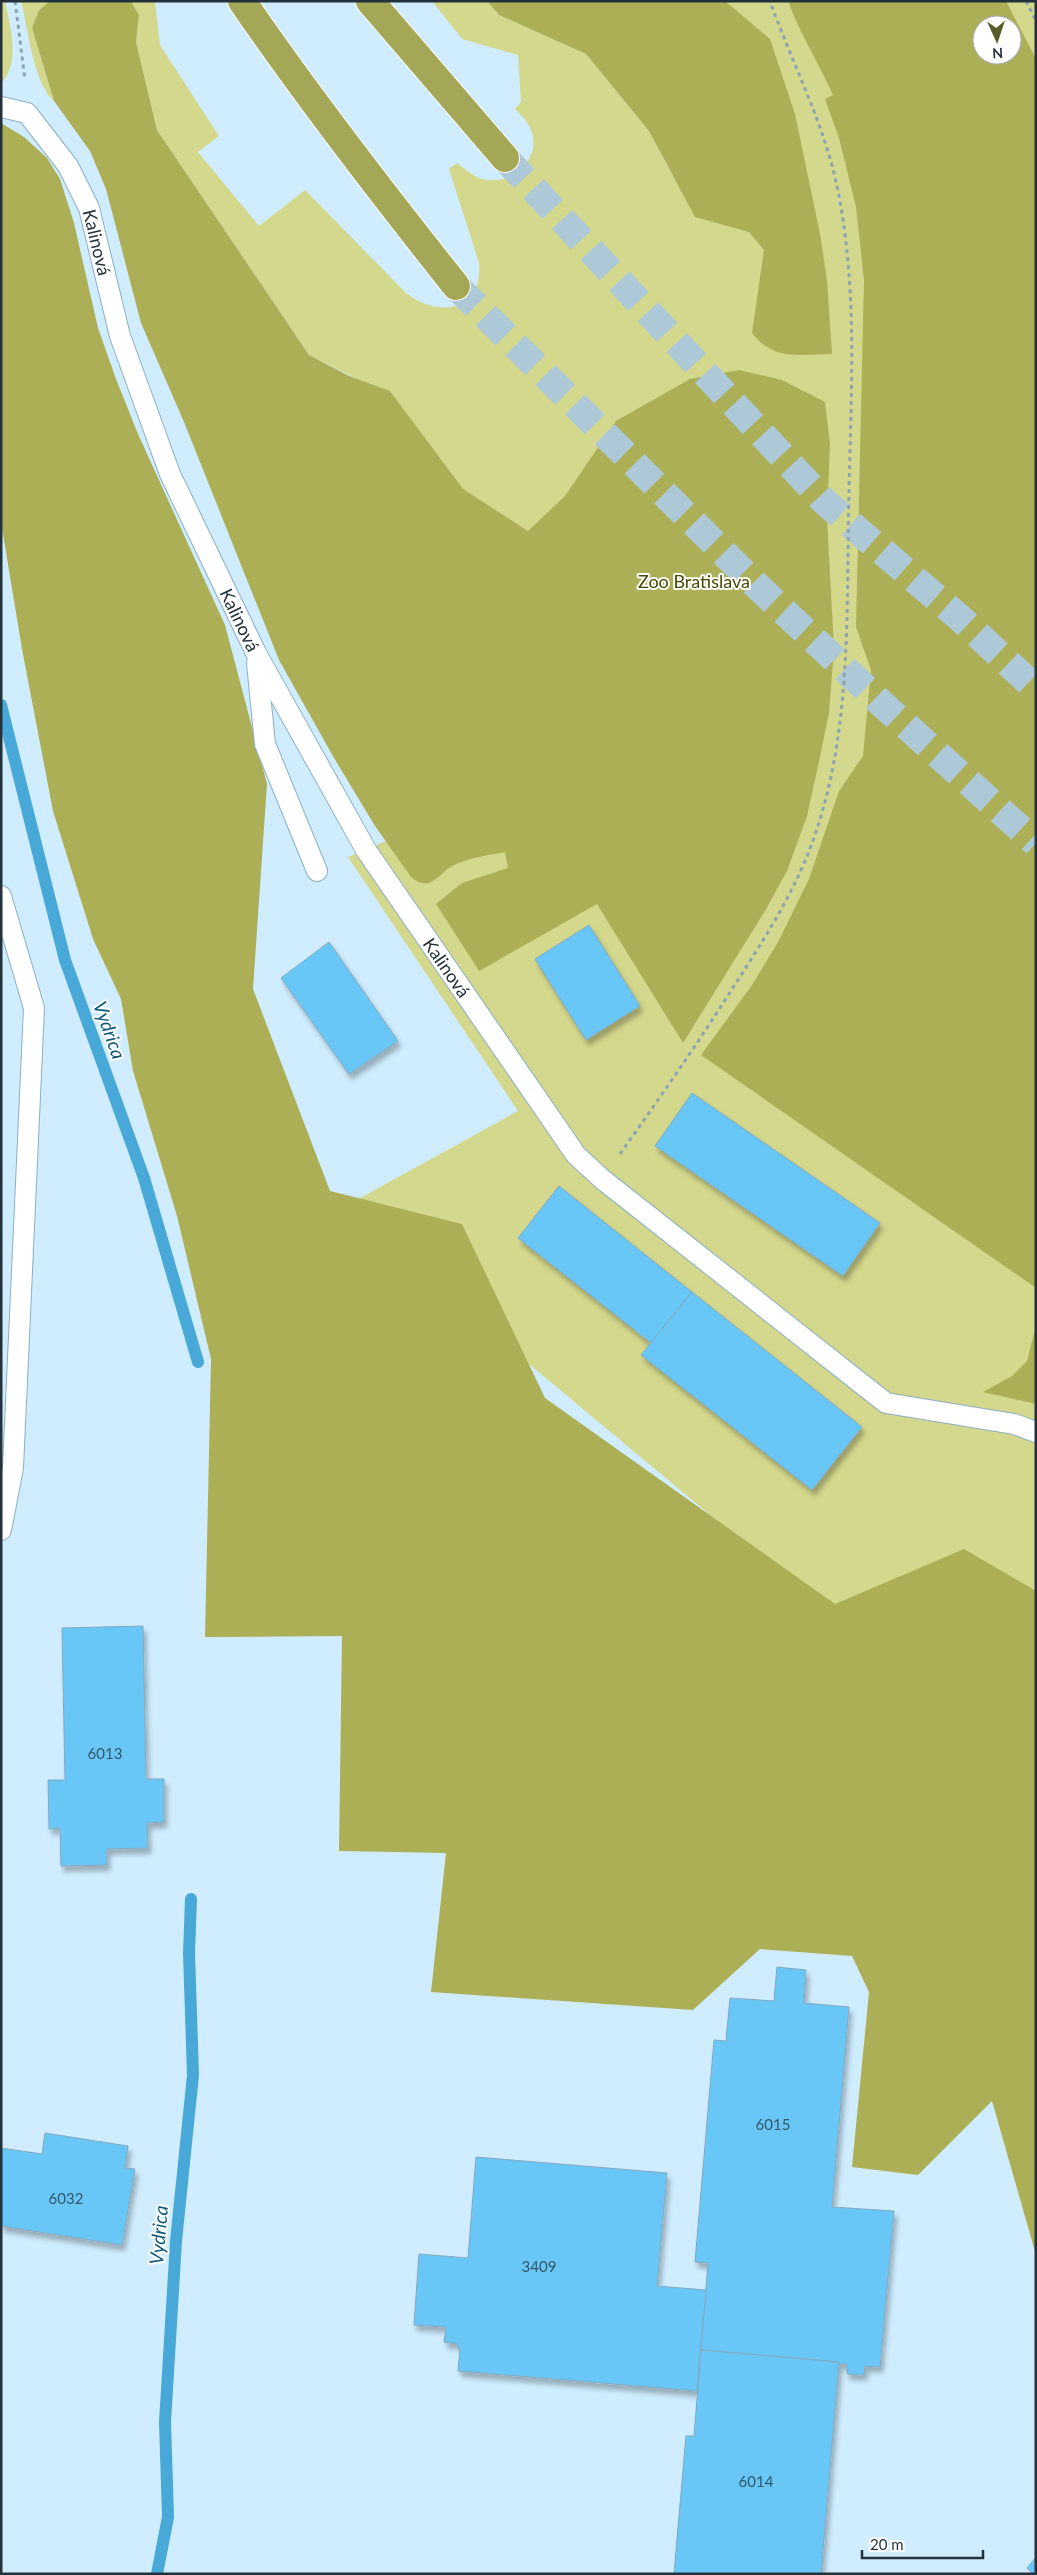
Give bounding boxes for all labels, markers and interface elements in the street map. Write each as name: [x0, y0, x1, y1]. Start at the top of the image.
north arrow: [972, 15, 1022, 65]
text: N: [992, 45, 1004, 62]
street label: Kalinová: [79, 207, 116, 278]
park label: Zoo Bratislava: [638, 570, 750, 592]
street label: Kalinová: [216, 585, 265, 655]
street label: Kalinová: [419, 933, 475, 1002]
water label: Vydrica: [89, 998, 131, 1062]
house number: 6013: [88, 1744, 122, 1762]
house number: 6015: [756, 2115, 790, 2133]
house number: 6032: [49, 2189, 83, 2207]
water label: Vydrica: [144, 2204, 172, 2266]
house number: 3409: [522, 2257, 556, 2275]
house number: 6014: [739, 2472, 774, 2490]
scale bar: [862, 2528, 983, 2560]
text: 20 m: [870, 2535, 904, 2553]

